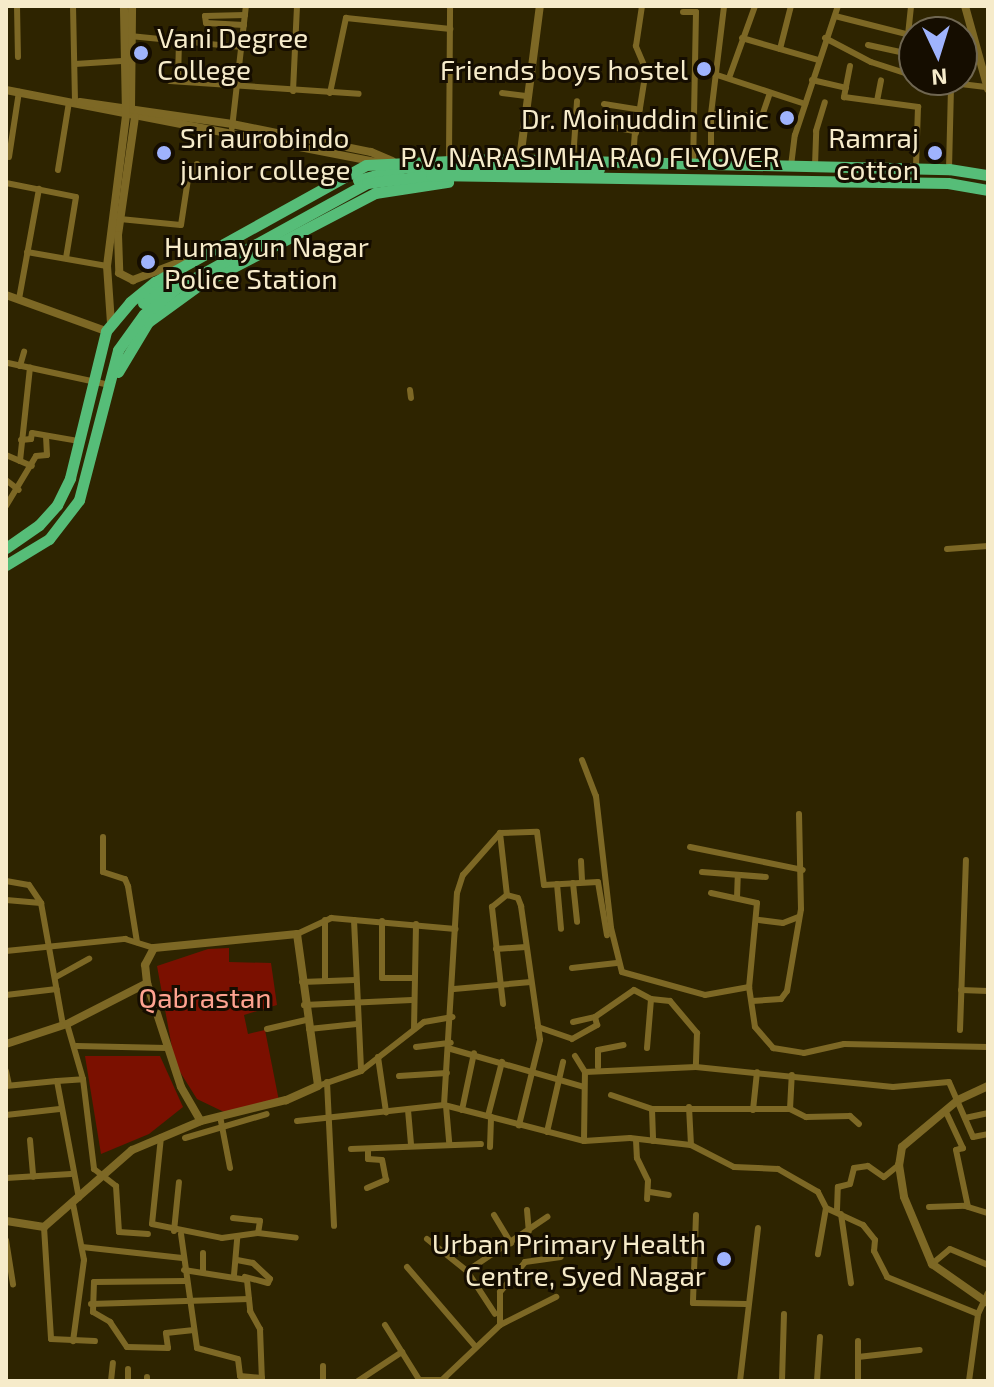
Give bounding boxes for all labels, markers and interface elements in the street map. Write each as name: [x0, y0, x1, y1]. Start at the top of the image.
north arrow: [898, 16, 978, 96]
place label: Vani Degree College: [157, 20, 308, 86]
marker: Vani Degree College: [132, 44, 150, 62]
place label: Friends boys hostel: [440, 52, 688, 86]
marker: Friends boys hostel: [695, 60, 713, 78]
text: N: [931, 64, 948, 91]
place label: Dr. Moinuddin clinic: [521, 101, 769, 135]
marker: Dr. Moinuddin clinic: [776, 107, 798, 129]
place label: Sri aurobindo junior college: [180, 120, 351, 186]
place label: Ramraj cotton: [828, 120, 919, 186]
street label: P.V. NARASIMHA RAO FLYOVER: [400, 139, 780, 173]
marker: Sri aurobindo junior college: [155, 144, 173, 162]
marker: Ramraj cotton: [926, 144, 944, 162]
place label: Humayun Nagar Police Station: [164, 229, 369, 295]
marker: Humayun Nagar Police Station: [139, 253, 157, 271]
park label: Qabrastan: [138, 980, 272, 1014]
place label: Urban Primary Health Centre, Syed Nagar: [431, 1226, 706, 1292]
marker: Urban Primary Health Centre, Syed Nagar: [713, 1248, 735, 1270]

